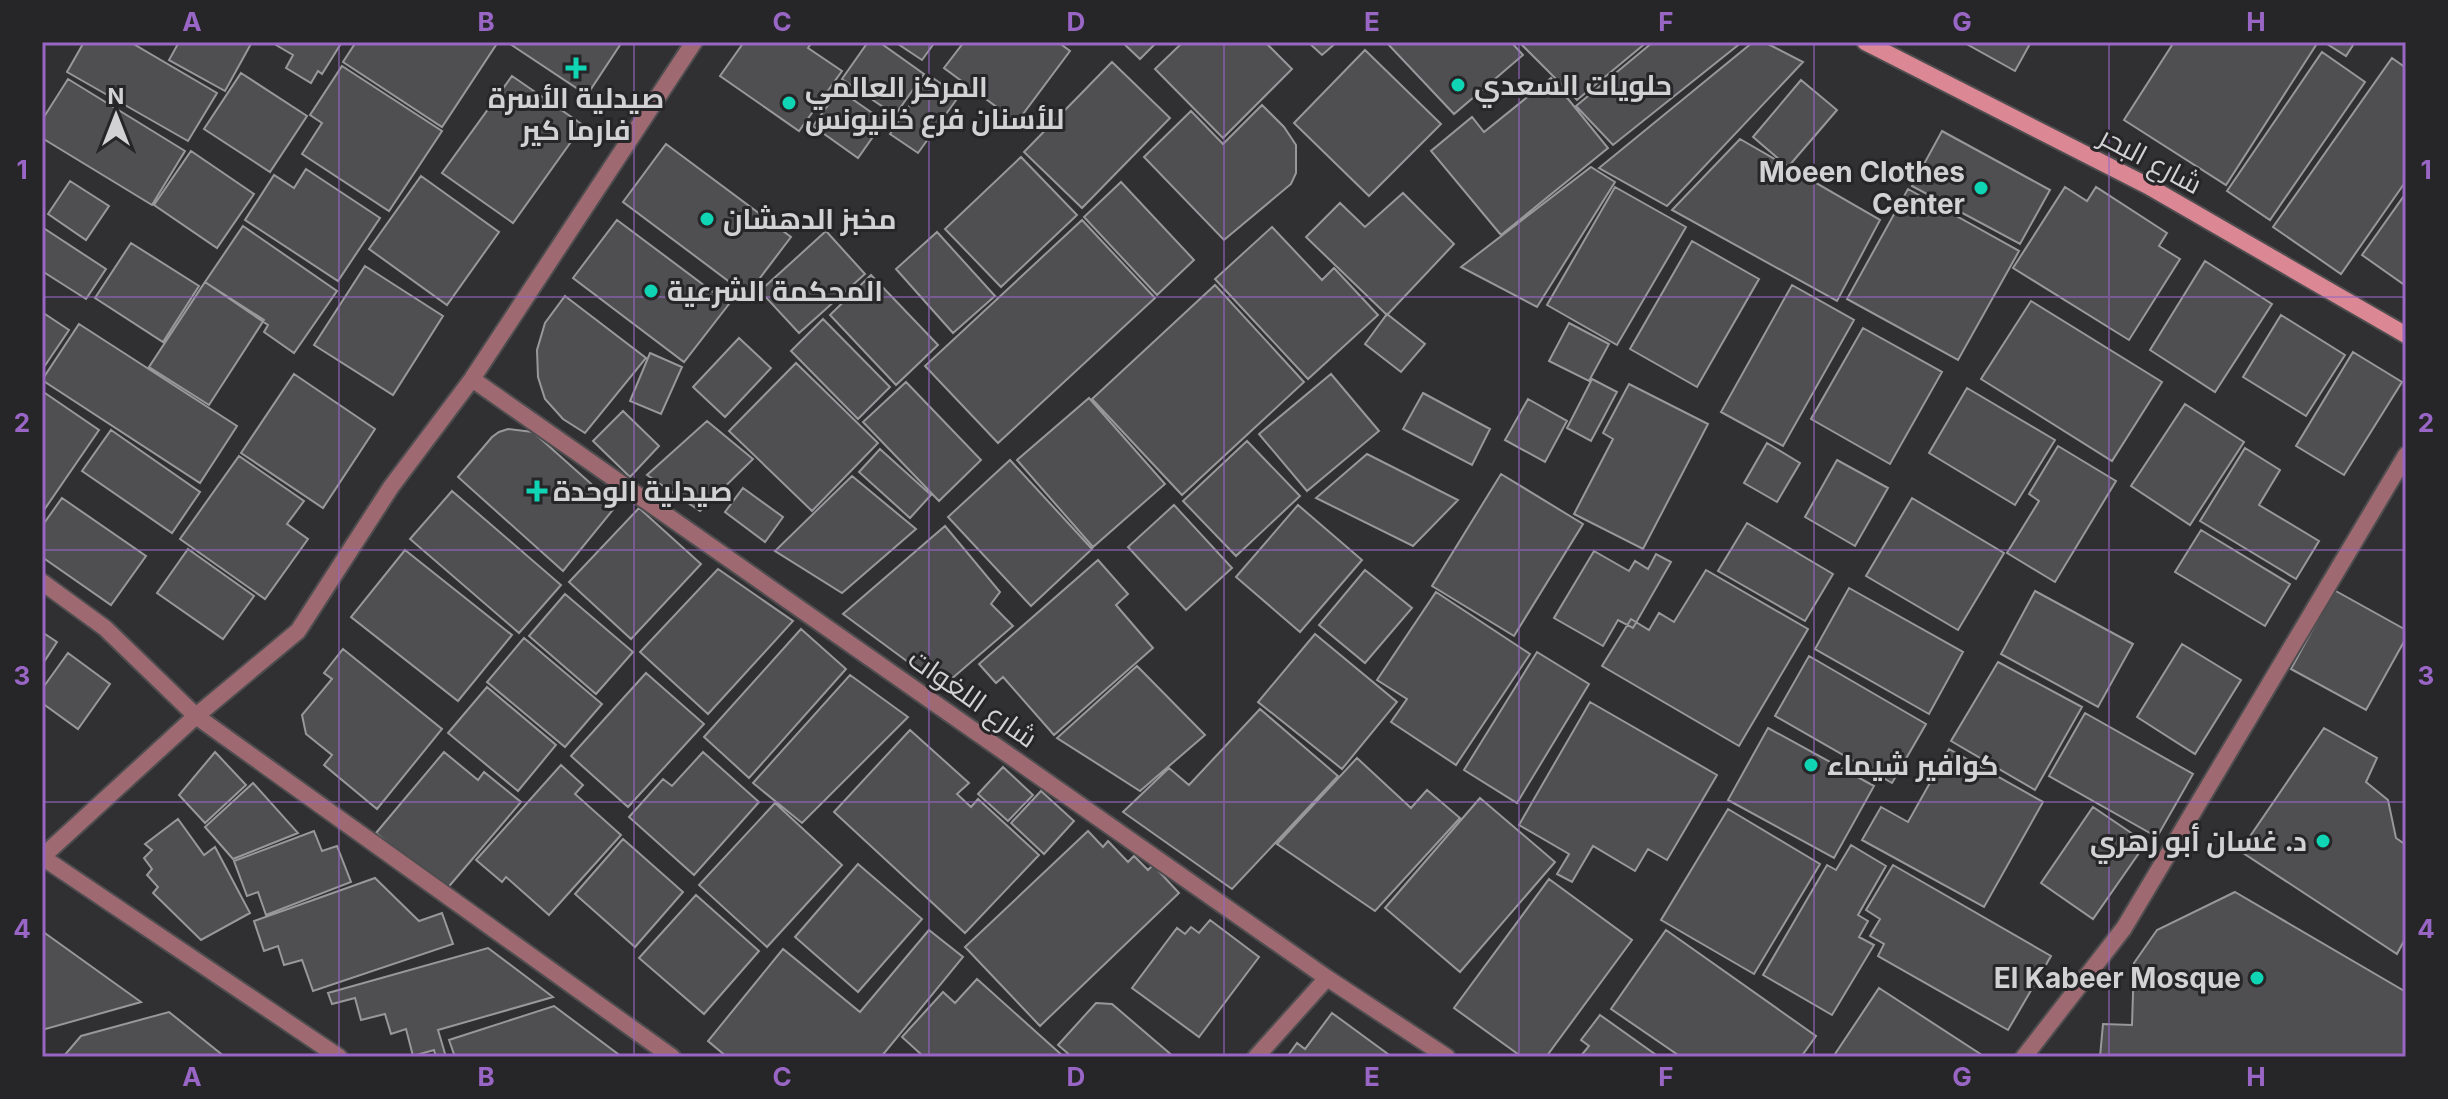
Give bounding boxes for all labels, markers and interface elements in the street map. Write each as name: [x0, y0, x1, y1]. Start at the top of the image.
text: A: [182, 6, 202, 37]
text: B: [477, 6, 495, 37]
text: C: [772, 6, 792, 37]
text: D: [1067, 6, 1085, 37]
text: E: [1364, 6, 1380, 37]
text: F: [1658, 6, 1674, 37]
text: G: [1952, 6, 1972, 37]
text: H: [2246, 6, 2266, 37]
marker: صيدلية الأسرة فارما كير: [567, 59, 585, 77]
place label: حلويات السعدي: [1474, 68, 1672, 108]
place label: المركز العالمي للأسنان فرع خانيونس: [805, 70, 1064, 138]
north arrow: [76, 76, 156, 156]
marker: حلويات السعدي: [1449, 76, 1467, 94]
place label: صيدلية الأسرة فارما كير: [488, 81, 664, 147]
text: N: [108, 83, 124, 109]
marker: المركز العالمي للأسنان فرع خانيونس: [780, 94, 798, 112]
street label: شارع البحر: [2091, 118, 2208, 203]
text: 1: [16, 154, 28, 185]
text: 1: [2420, 154, 2432, 185]
place label: Moeen Clothes Center: [1759, 155, 1965, 221]
marker: Moeen Clothes Center: [1972, 179, 1990, 197]
place label: مخبز الدهشان: [723, 202, 896, 236]
marker: مخبز الدهشان: [698, 210, 716, 228]
place label: المحكمة الشرعية: [667, 274, 883, 308]
marker: المحكمة الشرعية: [642, 282, 660, 300]
text: 2: [14, 407, 30, 438]
text: 2: [2418, 407, 2434, 438]
place label: صيدلية الوحدة: [553, 474, 732, 508]
marker: صيدلية الوحدة: [528, 482, 546, 500]
street label: شارع اللغوات: [901, 641, 1044, 756]
text: 3: [14, 660, 30, 691]
text: 3: [2418, 660, 2434, 691]
place label: كوافير شيماء: [1827, 748, 1998, 782]
marker: كوافير شيماء: [1802, 756, 1820, 774]
place label: د. غسان أبو زهري: [2090, 823, 2307, 864]
marker: د. غسان أبو زهري: [2314, 832, 2332, 850]
text: 4: [13, 913, 31, 944]
text: 4: [2417, 913, 2435, 944]
place label: El Kabeer Mosque: [1994, 961, 2241, 995]
marker: El Kabeer Mosque: [2248, 969, 2266, 987]
text: A: [182, 1061, 202, 1092]
text: B: [477, 1061, 495, 1092]
text: C: [772, 1061, 792, 1092]
text: D: [1067, 1061, 1085, 1092]
text: E: [1364, 1061, 1380, 1092]
text: F: [1658, 1061, 1674, 1092]
text: G: [1952, 1061, 1972, 1092]
text: H: [2246, 1061, 2266, 1092]

